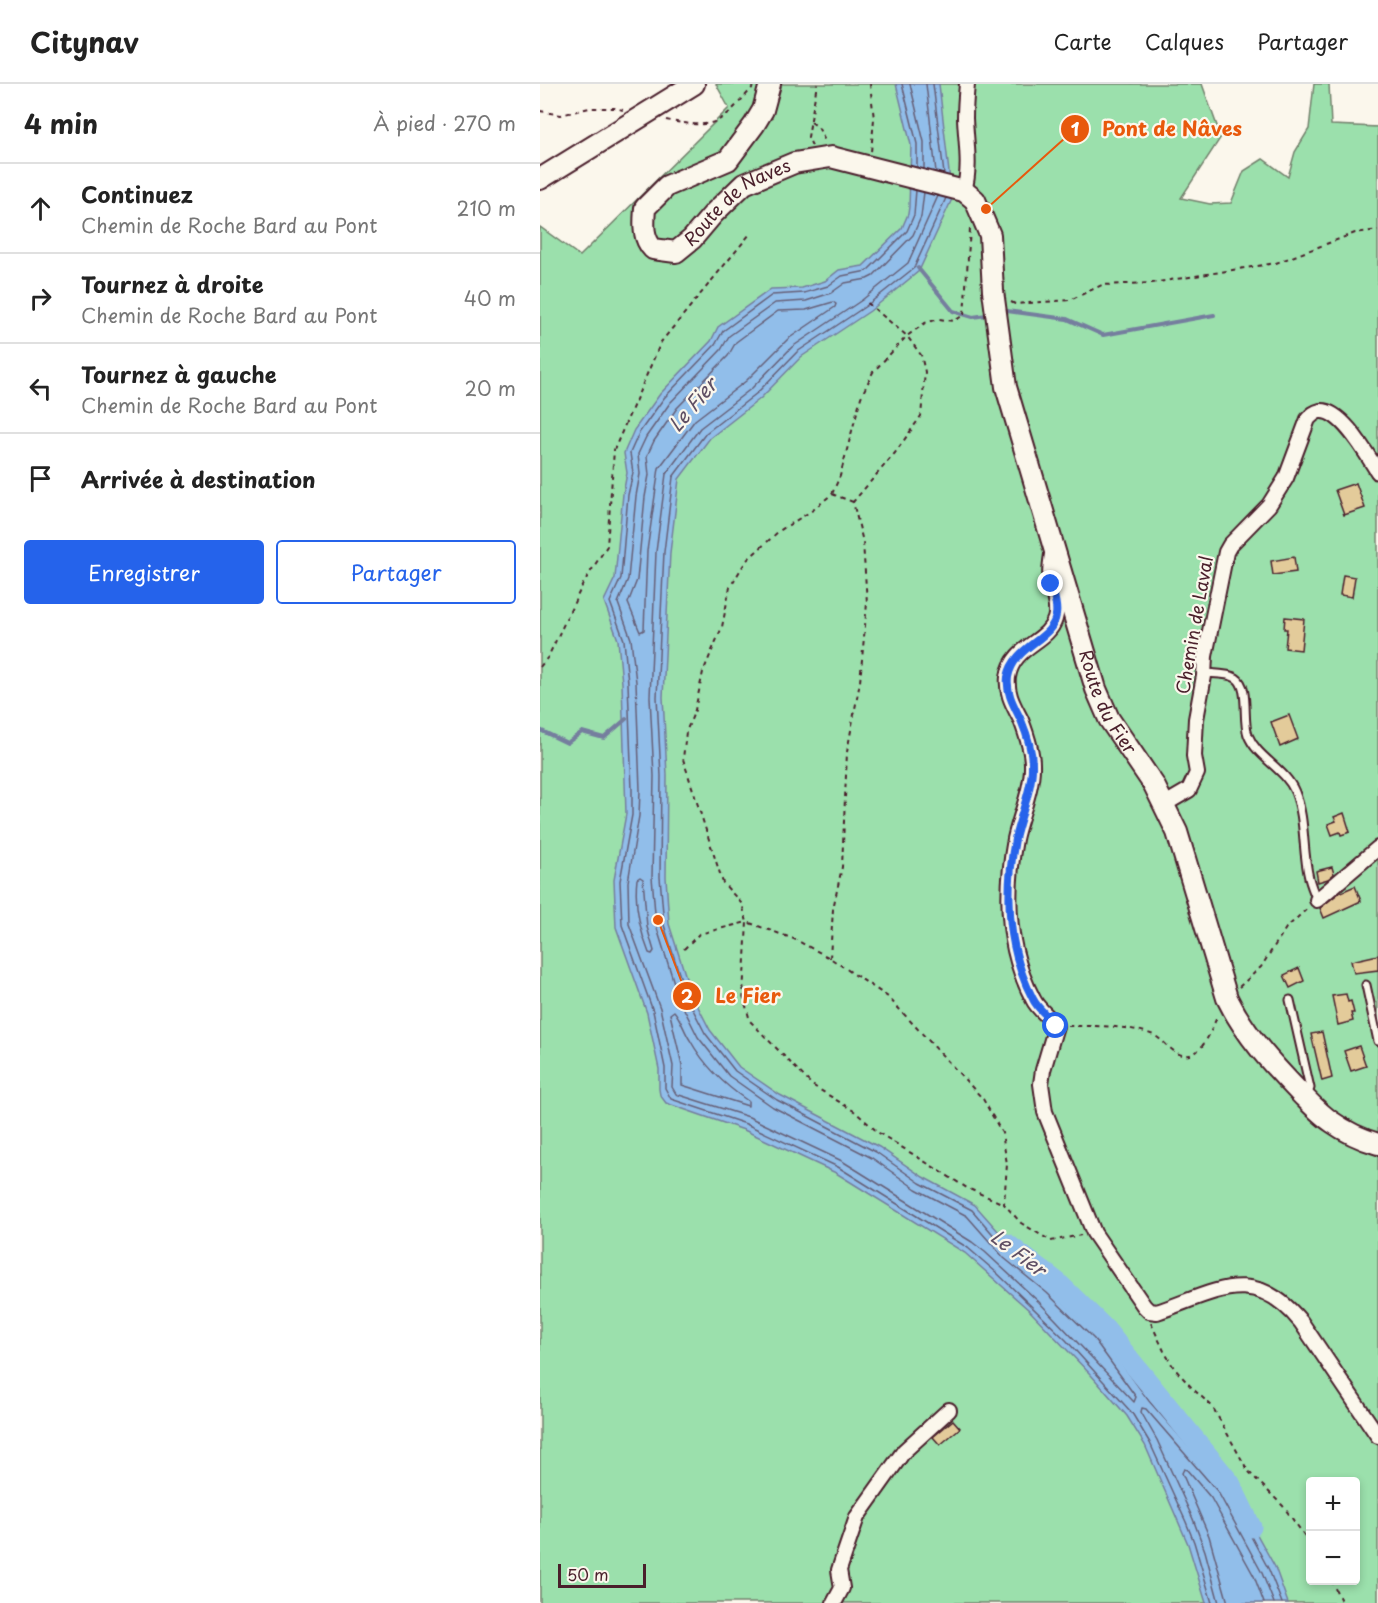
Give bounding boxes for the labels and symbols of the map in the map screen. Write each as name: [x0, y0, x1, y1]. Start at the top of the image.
callout: Pont de Nâves: [1060, 110, 1255, 148]
text: Pont de Nâves: [1102, 113, 1243, 143]
text: 1: [1071, 115, 1080, 142]
street label: Route de Naves: [678, 151, 794, 252]
water label: Le Fier: [661, 369, 726, 438]
street label: Chemin de Laval: [1168, 553, 1219, 696]
route end: [1037, 570, 1063, 596]
street label: Route du Fier: [1073, 646, 1145, 760]
callout: Le Fier: [672, 977, 794, 1015]
text: Le Fier: [715, 980, 781, 1010]
text: 2: [681, 982, 694, 1009]
route start: [1042, 1012, 1068, 1038]
water label: Le Fier: [985, 1221, 1055, 1285]
scale bar: [558, 1561, 646, 1588]

